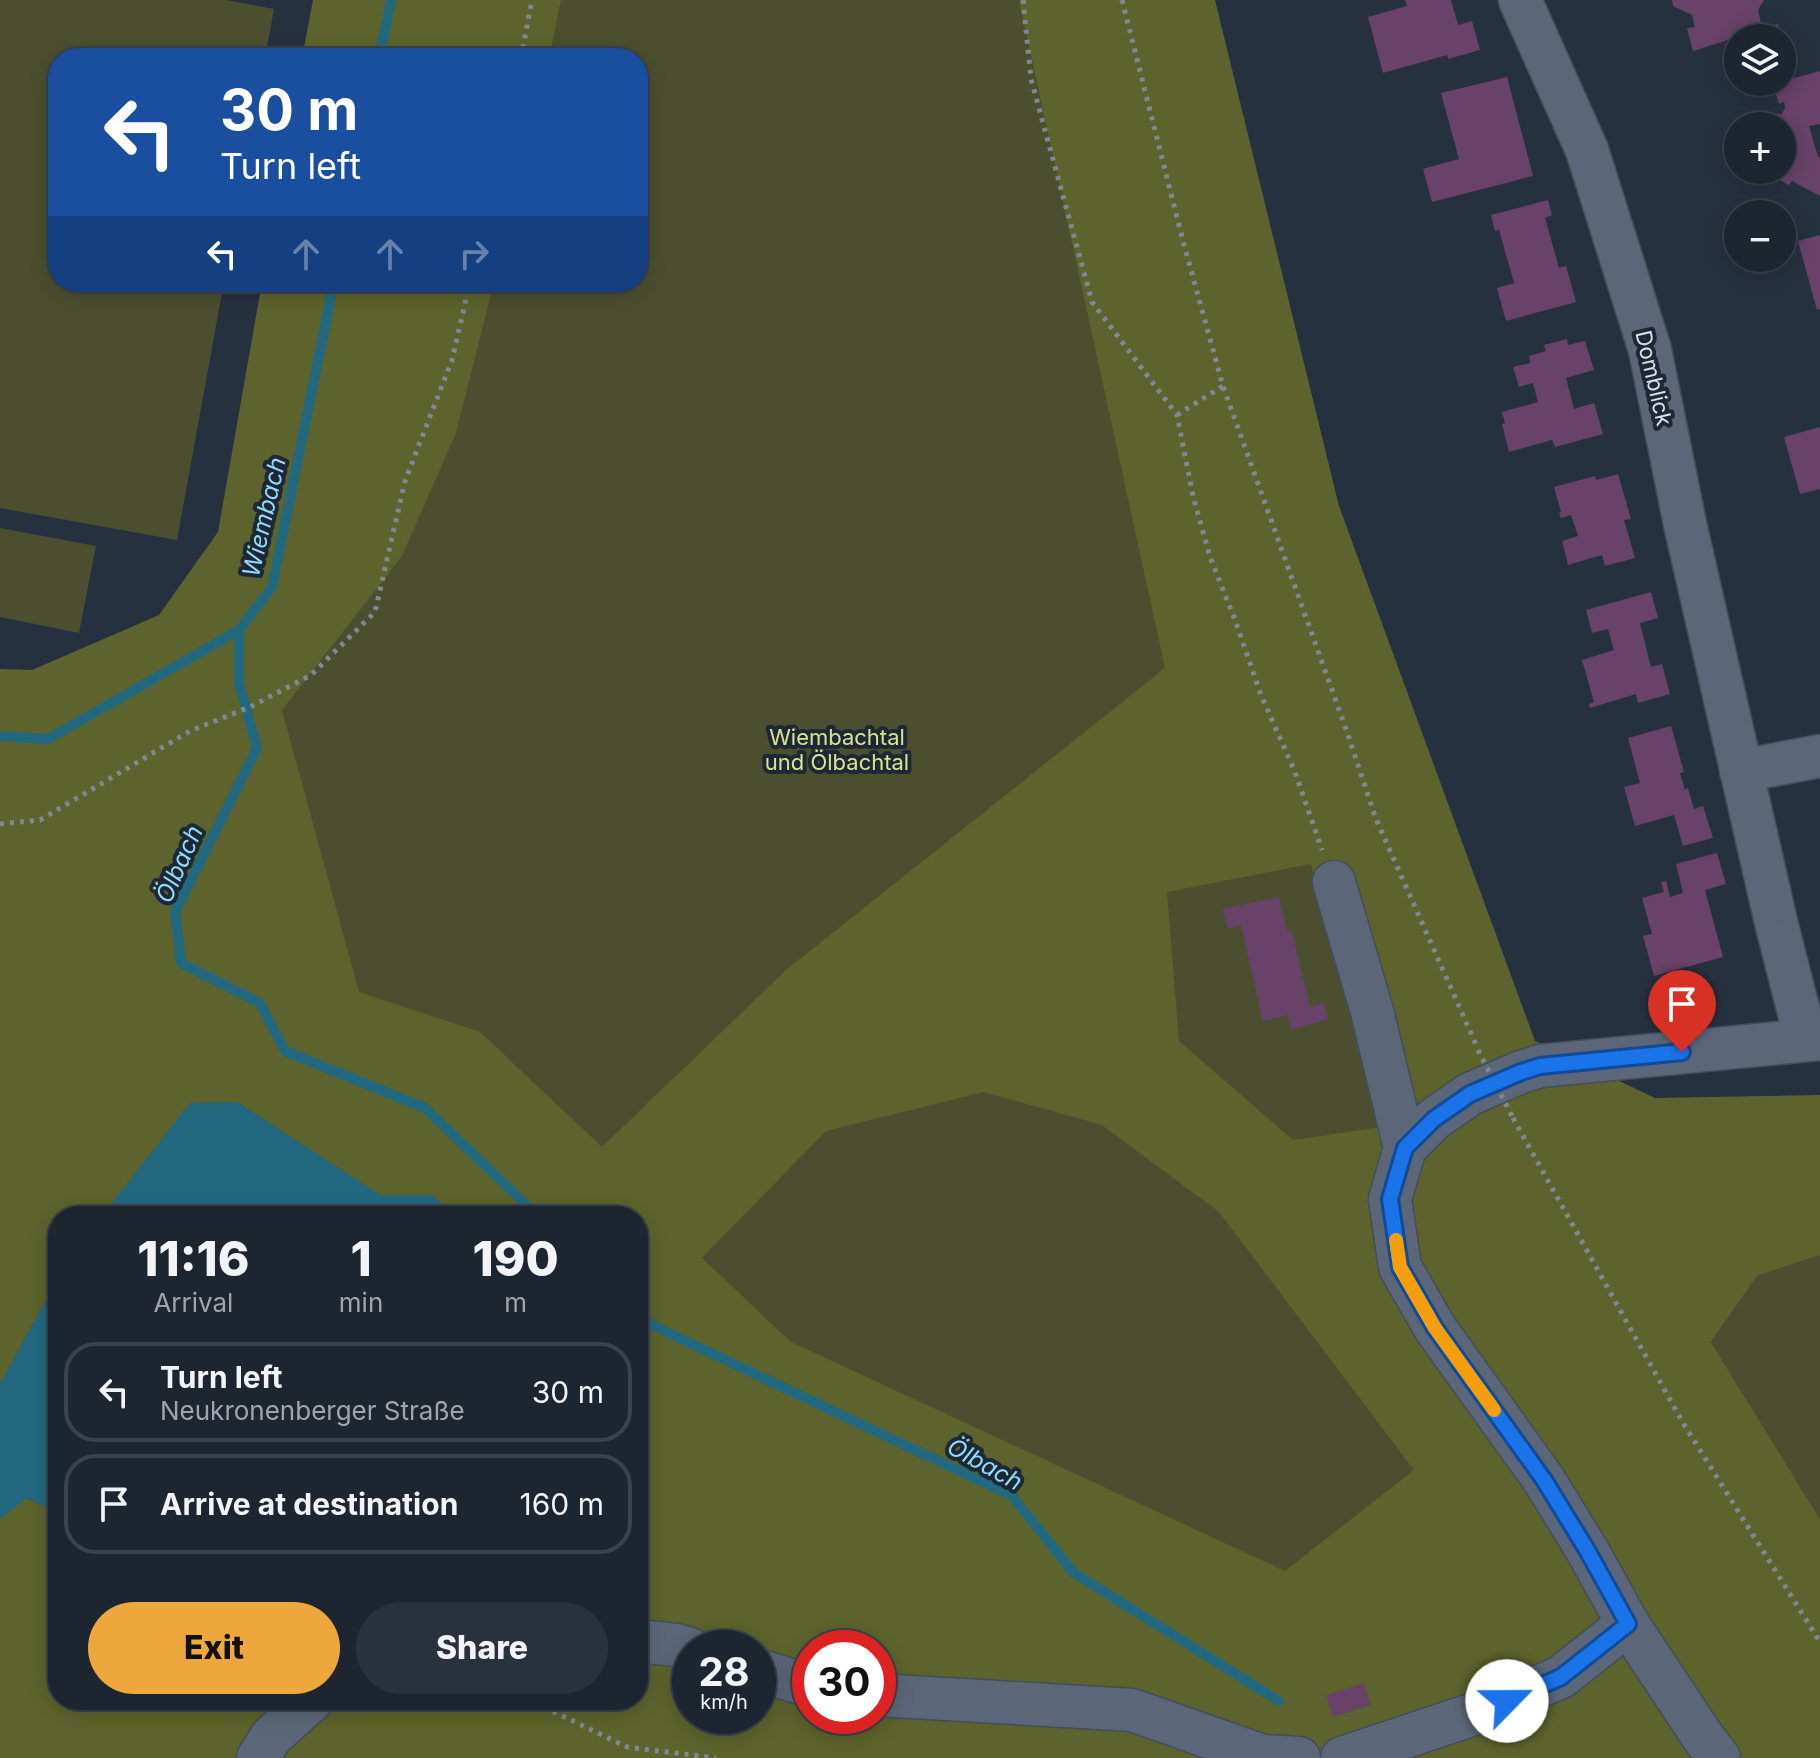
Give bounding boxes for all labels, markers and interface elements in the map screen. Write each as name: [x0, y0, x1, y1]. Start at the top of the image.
map controls: [1724, 24, 1796, 272]
button: layers: [1724, 24, 1796, 96]
text: 30 m: [220, 76, 358, 144]
icon: left: [88, 80, 192, 184]
button: +: [1724, 112, 1796, 184]
text: Turn left: [220, 144, 361, 188]
button: −: [1724, 200, 1796, 272]
icon: left: [200, 232, 244, 276]
icon: ahead: [284, 232, 328, 276]
icon: ahead: [368, 232, 412, 276]
icon: right: [452, 232, 496, 276]
street label: Domblick: [1630, 328, 1678, 428]
water label: Wiembach: [236, 454, 292, 580]
park label: Wiembachtal und Ölbachtal: [765, 724, 909, 775]
water label: Ölbach: [149, 821, 209, 907]
pin: [1648, 970, 1716, 1052]
icon: arrive: [1660, 982, 1704, 1026]
text: 11:16: [137, 1229, 250, 1288]
text: 1: [350, 1229, 372, 1288]
text: 190: [473, 1229, 559, 1288]
text: Arrival: [153, 1287, 233, 1318]
text: min: [339, 1287, 383, 1318]
text: m: [504, 1287, 527, 1318]
text: Turn left: [160, 1359, 282, 1395]
icon: left: [92, 1370, 136, 1414]
text: 30 m: [532, 1374, 604, 1410]
text: Neukronenberger Straße: [160, 1395, 465, 1426]
water label: Ölbach: [942, 1432, 1028, 1496]
icon: arrive: [92, 1482, 136, 1526]
text: Arrive at destination: [160, 1486, 458, 1522]
text: 160 m: [520, 1486, 604, 1522]
button: Exit: [88, 1602, 340, 1694]
button: Share: [356, 1602, 608, 1694]
speed limit sign: 30: [792, 1630, 896, 1734]
text: 28: [698, 1647, 750, 1696]
position arrow: [1465, 1659, 1549, 1743]
text: km/h: [700, 1690, 748, 1714]

